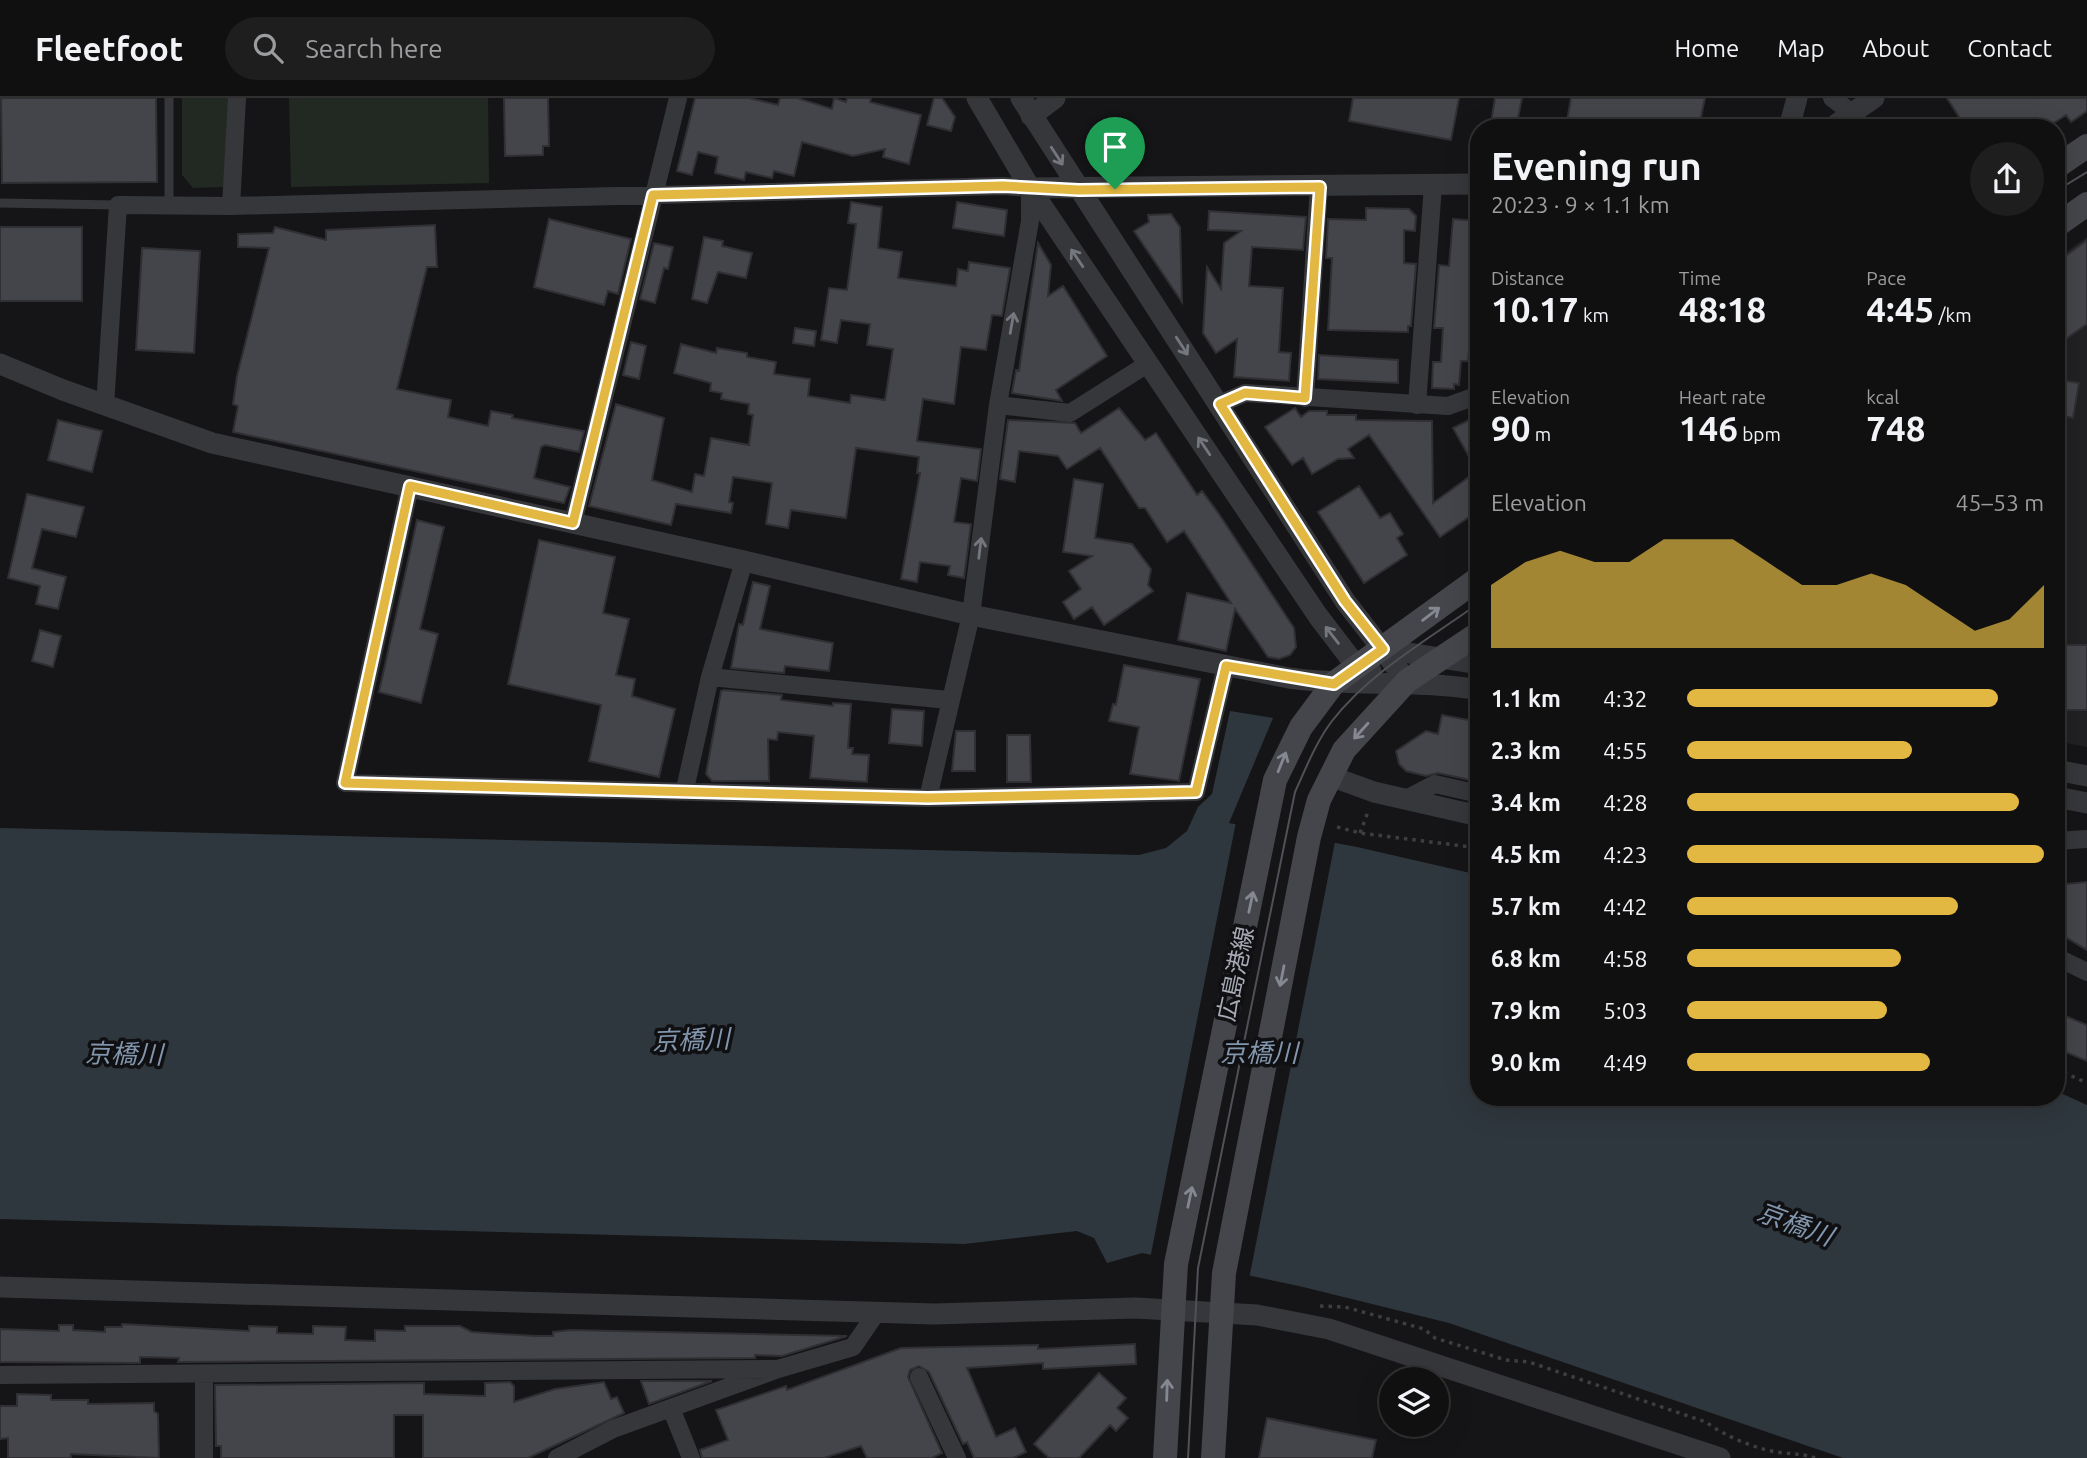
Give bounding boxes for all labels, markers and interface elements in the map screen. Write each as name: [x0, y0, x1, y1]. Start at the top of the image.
search box: [225, 17, 715, 80]
icon: search: [249, 29, 287, 67]
text: Fleetfoot: [35, 30, 183, 67]
text: Search here: [305, 34, 443, 63]
text: Home: [1674, 35, 1739, 62]
text: Map: [1777, 35, 1824, 62]
text: About: [1862, 35, 1929, 62]
text: Contact: [1967, 35, 2052, 62]
pin: [1085, 117, 1145, 189]
icon: arrive: [1096, 128, 1134, 166]
button: share: [1970, 142, 2044, 216]
one-way arrow: [1051, 145, 1065, 165]
text: Evening run: [1491, 145, 1702, 187]
text: 20:23 · 9 × 1.1 km: [1491, 192, 1670, 217]
one-way arrow: [1070, 249, 1084, 268]
text: Distance: [1491, 267, 1565, 289]
text: Time: [1679, 267, 1721, 289]
text: Pace: [1866, 267, 1907, 289]
text: 10.17: [1491, 289, 1579, 329]
text: 48:18: [1679, 289, 1766, 329]
text: 4:45: [1866, 289, 1934, 329]
text: km: [1579, 304, 1609, 326]
text: /km: [1934, 304, 1972, 326]
one-way arrow: [1006, 312, 1019, 335]
one-way arrow: [1174, 336, 1189, 355]
text: Elevation: [1491, 386, 1570, 408]
text: Heart rate: [1679, 386, 1766, 408]
text: kcal: [1866, 386, 1899, 408]
text: 90: [1491, 408, 1530, 448]
text: 146: [1679, 408, 1738, 448]
text: 748: [1866, 408, 1926, 448]
text: m: [1530, 423, 1551, 445]
text: bpm: [1738, 423, 1781, 445]
one-way arrow: [1197, 437, 1212, 456]
text: Elevation: [1491, 490, 1587, 515]
text: 45–53 m: [1956, 490, 2044, 515]
one-way arrow: [973, 537, 986, 560]
one-way arrow: [1421, 606, 1440, 621]
one-way arrow: [1325, 626, 1340, 644]
text: 1.1 km: [1491, 686, 1561, 711]
text: 4:32: [1603, 686, 1648, 711]
one-way arrow: [1352, 722, 1369, 739]
text: 2.3 km: [1491, 738, 1561, 763]
text: 4:55: [1603, 738, 1648, 763]
one-way arrow: [1277, 752, 1290, 774]
text: 3.4 km: [1491, 790, 1561, 815]
text: 4:28: [1603, 790, 1648, 815]
text: 4.5 km: [1491, 842, 1561, 867]
text: 4:23: [1603, 842, 1648, 867]
one-way arrow: [1244, 891, 1258, 914]
text: 5.7 km: [1491, 894, 1561, 919]
text: 4:42: [1603, 894, 1648, 919]
street label: 広島港線: [1212, 924, 1259, 1024]
text: 6.8 km: [1491, 946, 1561, 971]
text: 4:58: [1603, 946, 1648, 971]
one-way arrow: [1275, 964, 1288, 987]
text: 7.9 km: [1491, 998, 1561, 1023]
text: 5:03: [1603, 998, 1648, 1023]
water label: 京橋川: [651, 1024, 733, 1055]
water label: 京橋川: [85, 1038, 166, 1069]
water label: 京橋川: [1220, 1038, 1301, 1067]
text: 9.0 km: [1491, 1050, 1561, 1075]
text: 4:49: [1603, 1050, 1648, 1075]
one-way arrow: [1183, 1186, 1197, 1209]
water label: 京橋川: [1754, 1197, 1840, 1252]
map controls: [1379, 1367, 1449, 1437]
button: layers: [1379, 1367, 1449, 1437]
one-way arrow: [1161, 1379, 1174, 1402]

